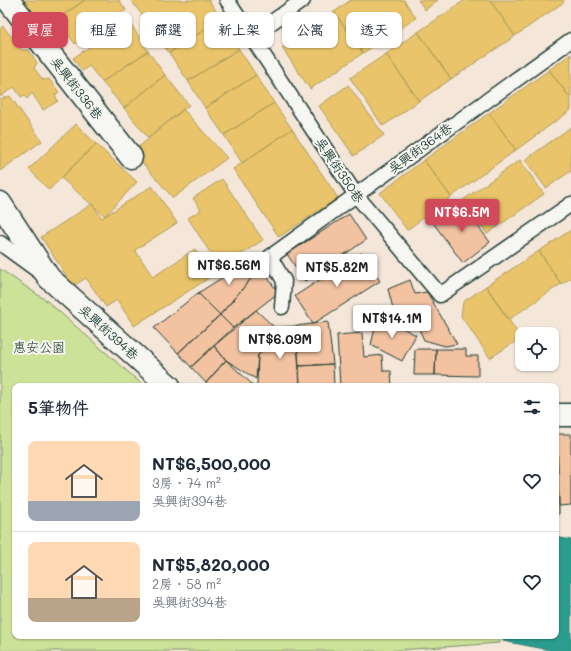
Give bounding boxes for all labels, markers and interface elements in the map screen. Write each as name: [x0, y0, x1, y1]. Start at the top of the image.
chip: 買屋: [12, 12, 68, 48]
chip: 租屋: [76, 12, 132, 48]
chip: 篩選: [140, 12, 196, 48]
chip: 新上架: [204, 12, 274, 48]
chip: 公寓: [282, 12, 338, 48]
chip: 透天: [346, 12, 402, 48]
street label: 吳興街336巷: [48, 53, 107, 123]
street label: 吳興街364巷: [384, 119, 455, 177]
street label: 吳興街350巷: [312, 134, 368, 206]
pin: NT$6.5M: [425, 199, 499, 233]
text: NT$6.5M: [434, 203, 490, 220]
pin: NT$6.56M: [188, 252, 270, 286]
pin: NT$5.82M: [296, 254, 378, 288]
text: NT$6.56M: [197, 256, 261, 273]
text: NT$5.82M: [305, 258, 369, 275]
street label: 吳興街394巷: [76, 300, 143, 363]
pin: NT$14.1M: [351, 305, 433, 339]
text: NT$14.1M: [362, 309, 422, 326]
pin: NT$6.09M: [239, 326, 321, 360]
map controls: [515, 327, 559, 371]
button: locate: [515, 327, 559, 371]
text: NT$6.09M: [248, 330, 312, 347]
park label: 惠安公園: [13, 338, 65, 355]
text: 5筆物件: [28, 396, 89, 418]
icon: filters: [521, 396, 543, 418]
text: NT$6,500,000: [152, 452, 271, 474]
icon: home: [60, 457, 108, 505]
icon: heart: [521, 470, 543, 492]
text: 3房 · 74 m²: [152, 474, 221, 491]
text: 吳興街394巷: [152, 492, 227, 509]
text: NT$5,820,000: [152, 553, 270, 575]
icon: home: [60, 558, 108, 606]
icon: heart: [521, 571, 543, 593]
text: 2房 · 58 m²: [152, 575, 221, 592]
text: 吳興街394巷: [152, 593, 227, 610]

